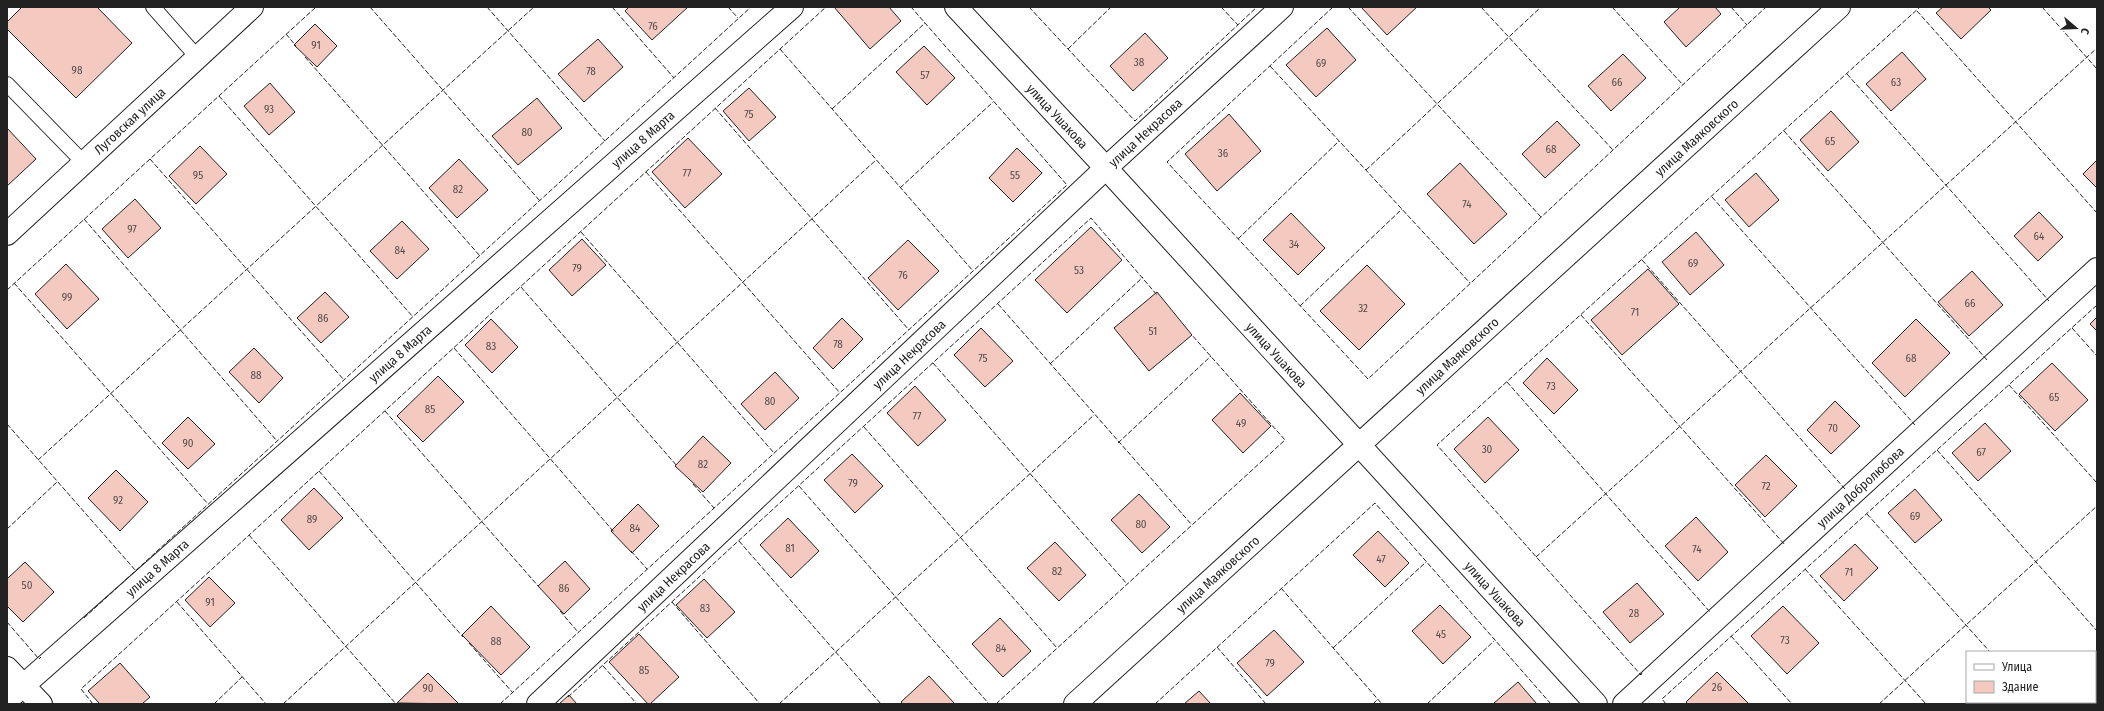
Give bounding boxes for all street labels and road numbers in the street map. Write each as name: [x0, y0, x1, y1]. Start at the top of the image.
street label: улица Ушакова: [1023, 81, 1091, 152]
street label: Луговская улица: [91, 84, 168, 157]
street label: улица Некрасова: [1106, 95, 1185, 170]
street label: улица Маяковского: [1652, 96, 1741, 179]
street label: улица 8 Марта: [609, 108, 678, 171]
street label: улица Маяковского: [1413, 314, 1502, 398]
street label: улица Некрасова: [870, 317, 949, 392]
street label: улица Ушакова: [1243, 319, 1310, 391]
street label: улица 8 Марта: [366, 322, 435, 385]
street label: улица Добролюбова: [1814, 444, 1907, 531]
street label: улица Маяковского: [1173, 533, 1263, 616]
street label: улица 8 Марта: [123, 536, 192, 600]
street label: улица Некрасова: [634, 539, 713, 615]
street label: улица Ушакова: [1461, 559, 1528, 630]

